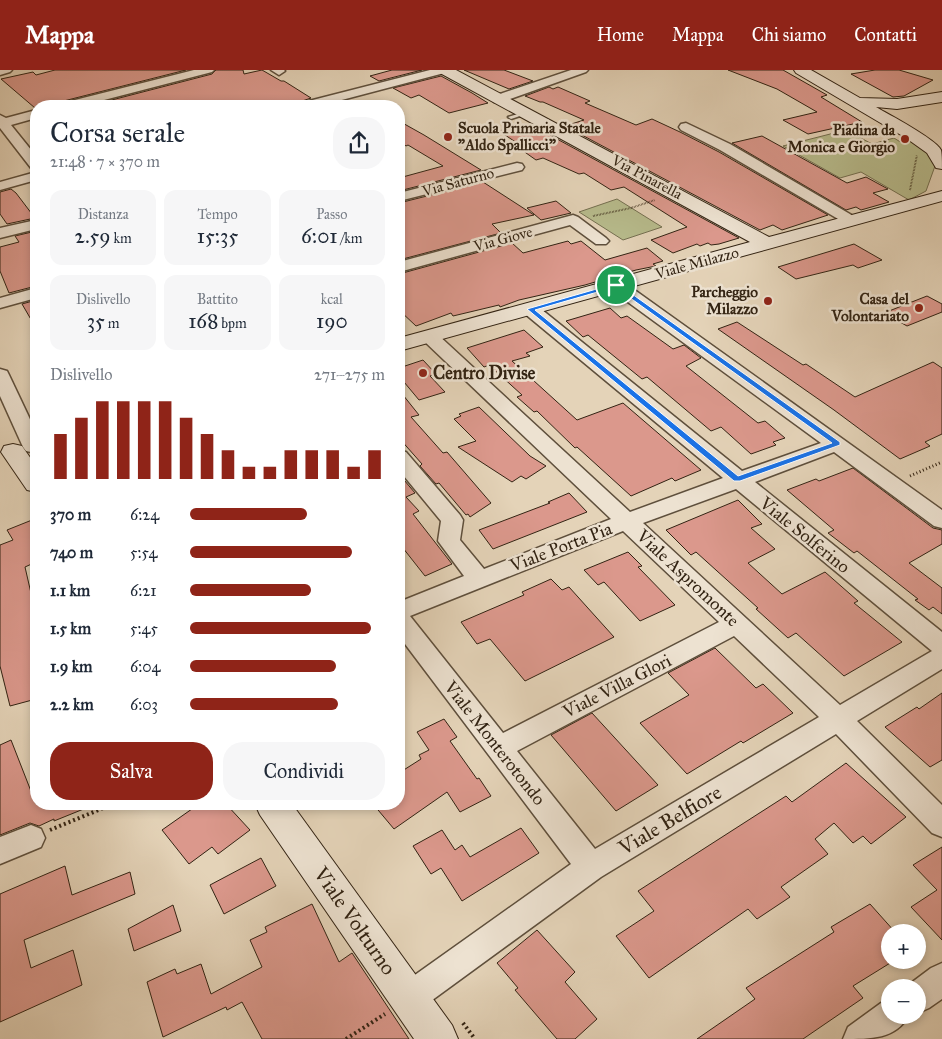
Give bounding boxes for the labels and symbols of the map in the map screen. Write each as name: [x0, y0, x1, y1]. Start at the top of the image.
place label: Scuola Primaria Statale "Aldo Spallicci": [458, 119, 602, 155]
place label: Piadina da Monica e Giorgio: [788, 121, 896, 157]
marker: Scuola Primaria Statale "Aldo Spallicci": [442, 131, 454, 143]
marker: Piadina da Monica e Giorgio: [899, 133, 911, 145]
street label: Via Pinarella: [608, 150, 686, 203]
street label: Via Saturno: [419, 164, 496, 201]
street label: Via Giove: [471, 223, 534, 256]
street label: Viale Milazzo: [652, 243, 741, 283]
pin: [595, 264, 637, 306]
place label: Parcheggio Milazzo: [691, 283, 758, 318]
place label: Casa del Volontariato: [831, 290, 910, 325]
marker: Parcheggio Milazzo: [762, 295, 774, 307]
marker: Casa del Volontariato: [913, 302, 925, 314]
place label: Centro Divise: [433, 362, 536, 384]
marker: Centro Divise: [417, 367, 429, 379]
street label: Viale Solferino: [755, 491, 855, 578]
street label: Viale Porta Pia: [506, 517, 616, 577]
street label: Viale Aspromonte: [631, 524, 744, 631]
street label: Viale Villa Glori: [558, 649, 675, 723]
street label: Viale Monterotondo: [439, 676, 550, 810]
street label: Viale Belfiore: [613, 779, 727, 861]
street label: Viale Volturno: [308, 861, 402, 980]

